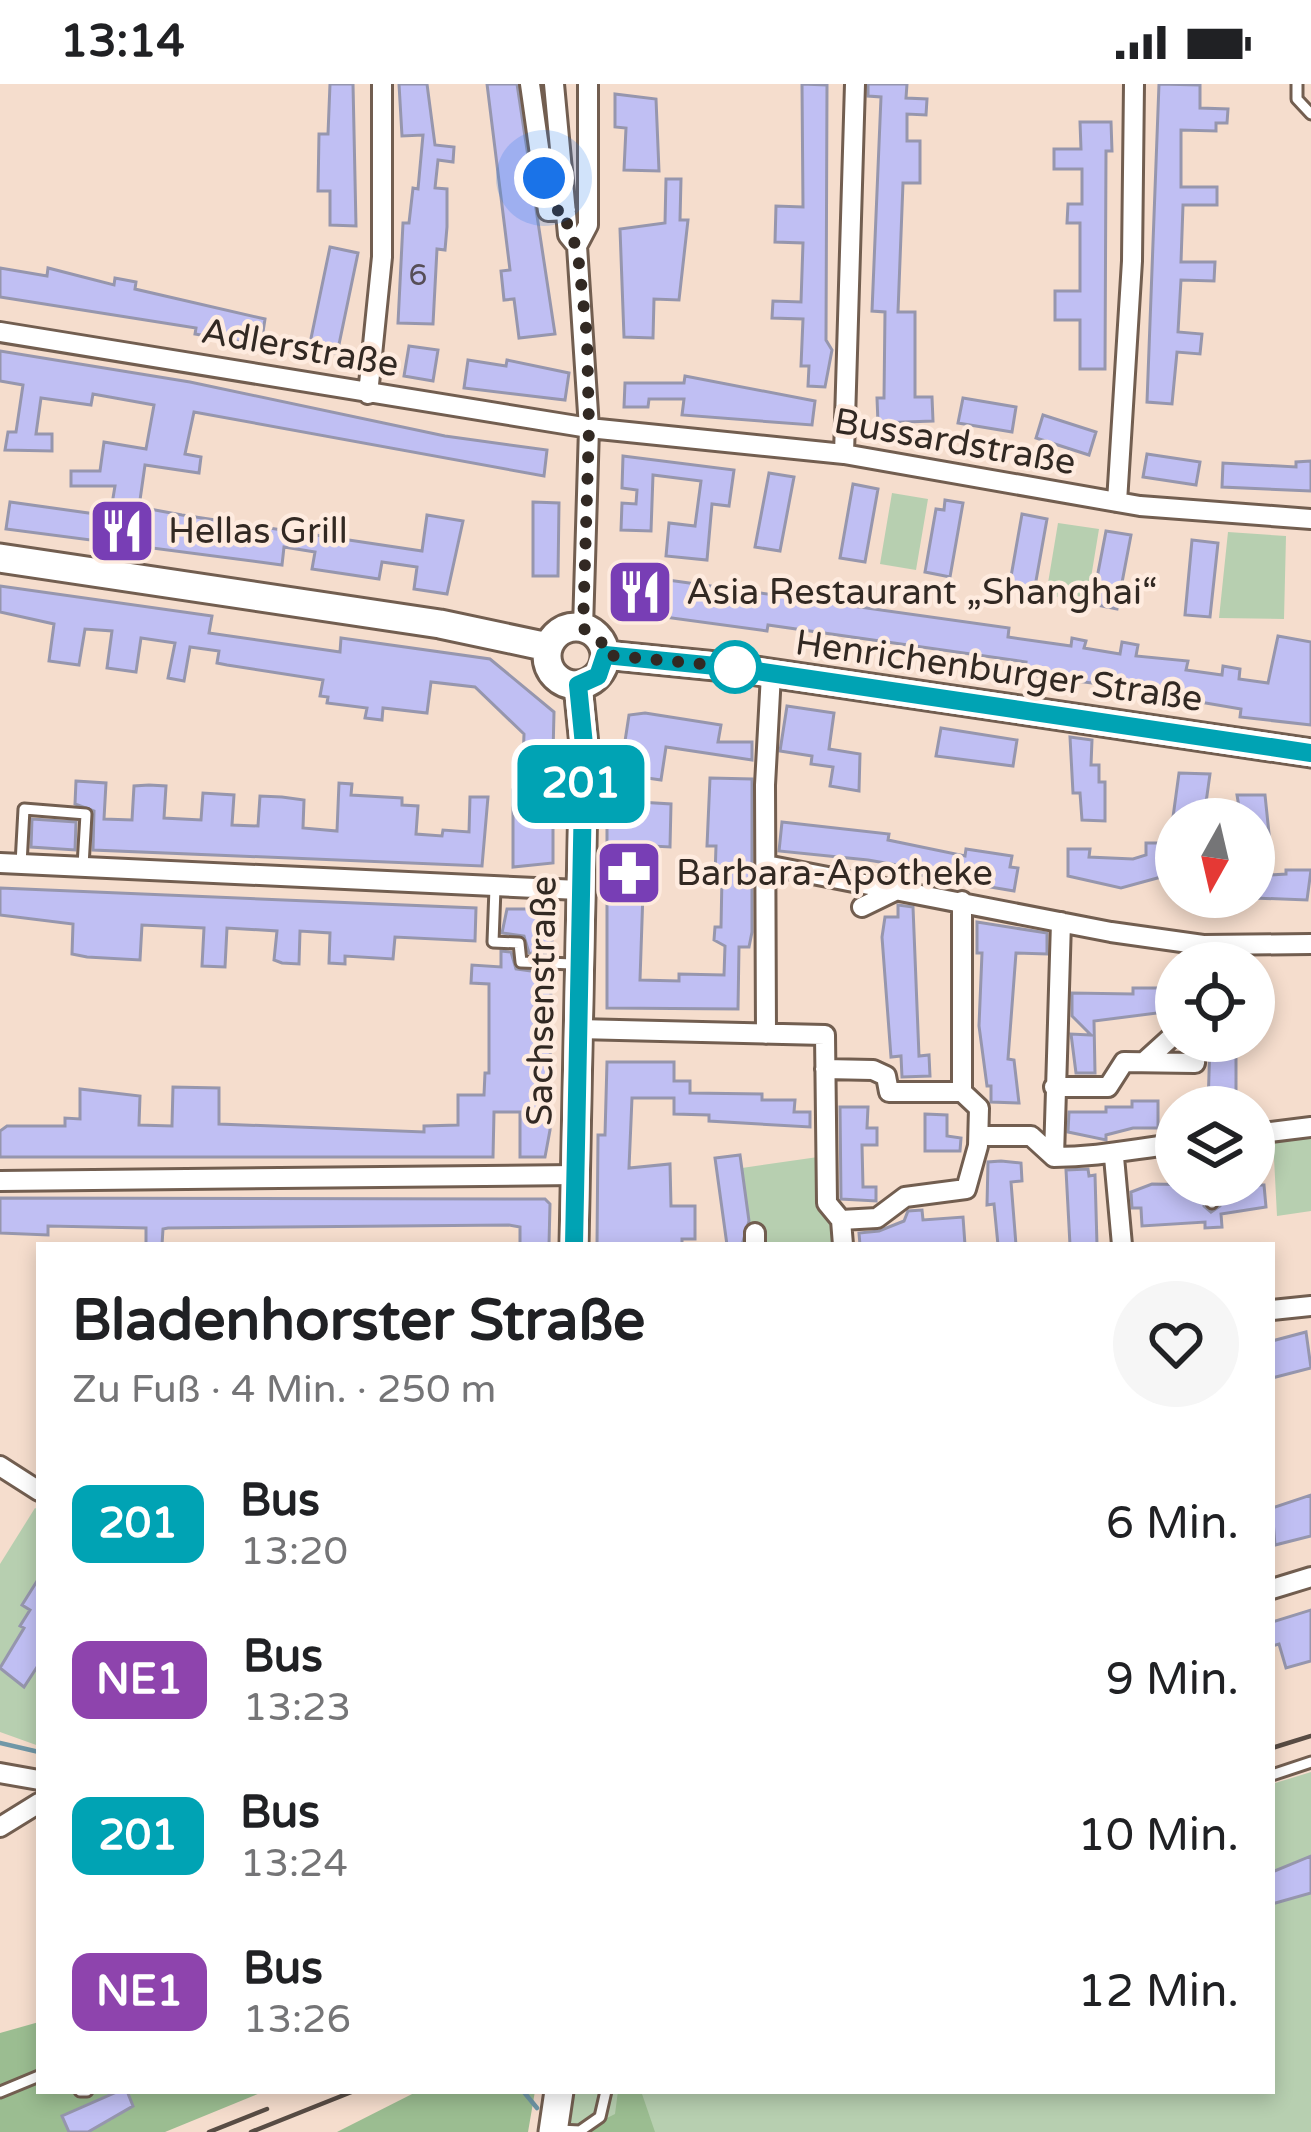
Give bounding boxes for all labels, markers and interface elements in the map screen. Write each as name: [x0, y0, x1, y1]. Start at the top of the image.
text: 13:14: [60, 15, 185, 69]
your location: [514, 148, 574, 208]
house number: 6: [409, 257, 427, 294]
street label: Adlerstraße: [198, 310, 402, 386]
street label: Bussardstraße: [831, 400, 1079, 484]
restaurant icon: Hellas Grill: [87, 496, 157, 566]
place label: Hellas Grill: [168, 510, 348, 553]
restaurant icon: Asia Restaurant „Shanghai“: [605, 557, 675, 627]
place label: Asia Restaurant „Shanghai“: [686, 571, 1158, 614]
street label: Henrichenburger Straße: [793, 621, 1205, 721]
unlabelled marker: [710, 642, 760, 692]
line badge: 201: [512, 745, 650, 823]
text: 201: [541, 758, 621, 809]
north arrow: [1155, 798, 1275, 918]
map controls: [1155, 798, 1275, 1206]
pharmacy icon: Barbara-Apotheke: [594, 838, 664, 908]
place label: Barbara-Apotheke: [676, 852, 993, 895]
street label: Sachsenstraße: [518, 876, 566, 1126]
button: locate: [1155, 942, 1275, 1062]
button: layers: [1155, 1086, 1275, 1206]
button: heart: [1113, 1281, 1239, 1407]
text: Bladenhorster Straße: [72, 1287, 645, 1355]
text: Zu Fuß · 4 Min. · 250 m: [72, 1366, 496, 1413]
text: Bus: [240, 1474, 320, 1528]
text: 6 Min.: [1106, 1497, 1239, 1551]
text: 201: [98, 1498, 178, 1549]
text: 13:20: [240, 1528, 348, 1575]
text: Bus: [243, 1630, 323, 1684]
text: 9 Min.: [1106, 1653, 1239, 1707]
text: NE1: [96, 1654, 183, 1705]
text: 13:23: [243, 1684, 351, 1731]
text: Bus: [240, 1786, 320, 1840]
text: 10 Min.: [1077, 1809, 1239, 1863]
text: 201: [98, 1810, 178, 1861]
text: 13:24: [240, 1840, 348, 1887]
text: Bus: [243, 1942, 323, 1996]
text: 12 Min.: [1077, 1965, 1239, 2019]
text: NE1: [96, 1966, 183, 2017]
text: 13:26: [243, 1996, 351, 2043]

